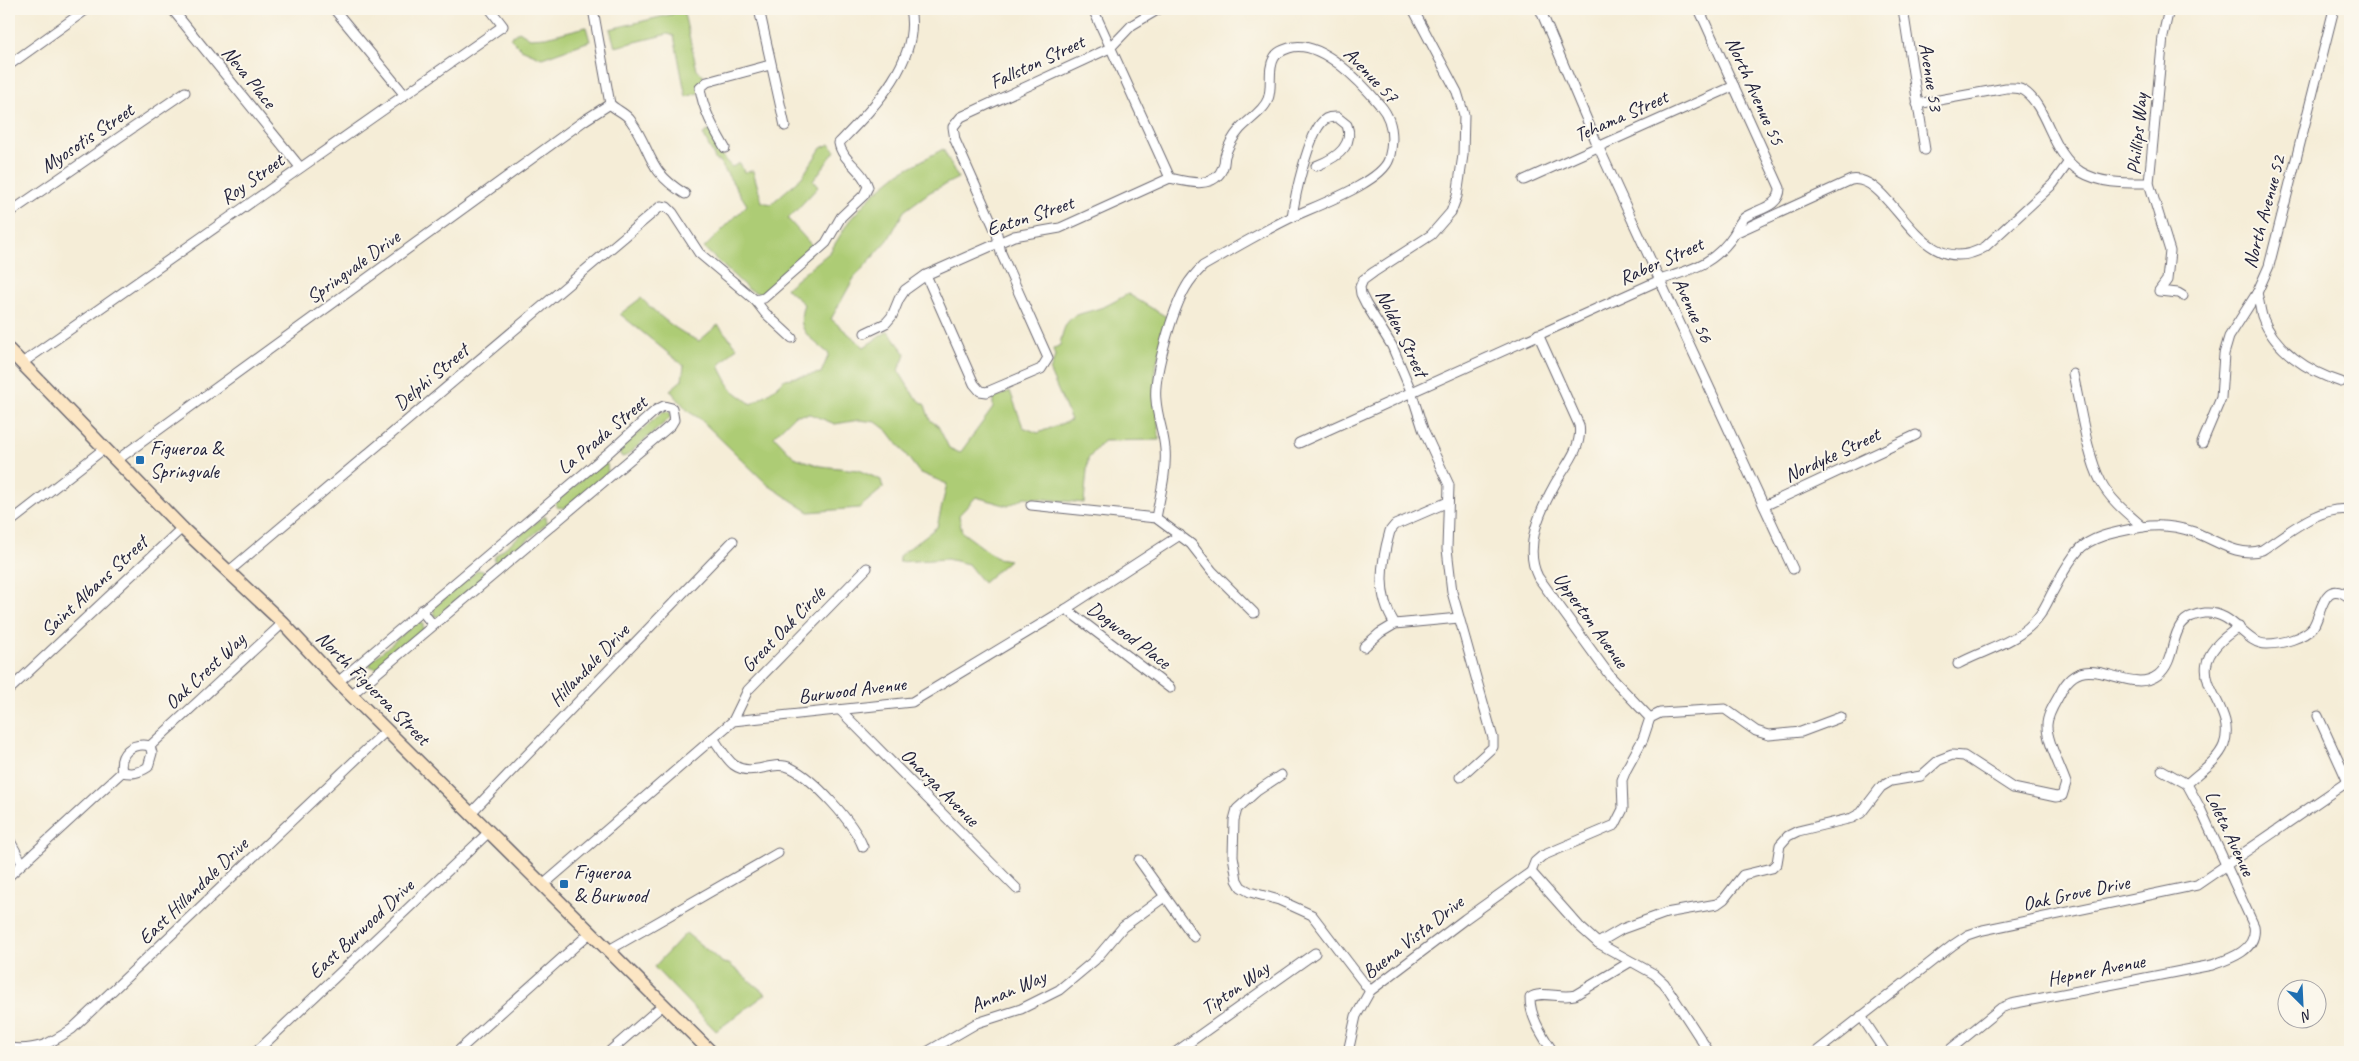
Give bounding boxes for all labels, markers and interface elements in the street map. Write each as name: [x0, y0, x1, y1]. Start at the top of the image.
street label: Fallston Street: [986, 28, 1090, 95]
street label: North Avenue 55: [1720, 33, 1790, 150]
street label: Neva Place: [216, 41, 283, 114]
street label: Avenue 53: [1913, 41, 1949, 115]
street label: Avenue 57: [1338, 42, 1405, 109]
street label: Tehama Street: [1570, 83, 1674, 148]
street label: Phillips Way: [2121, 90, 2153, 176]
street label: Myosotis Street: [36, 96, 140, 178]
street label: Roy Street: [215, 147, 291, 210]
street label: North Avenue 52: [2237, 151, 2292, 271]
street label: Eaton Street: [983, 189, 1079, 242]
street label: Springvale Drive: [301, 224, 406, 309]
street label: Raber Street: [1615, 230, 1709, 291]
street label: Avenue 56: [1667, 274, 1719, 347]
street label: Nolden Street: [1370, 285, 1435, 384]
street label: Delphi Street: [388, 336, 476, 416]
street label: La Prada Street: [552, 389, 654, 480]
street label: Nordyke Street: [1780, 421, 1886, 488]
place label: Figueroa & Springvale: [150, 436, 225, 484]
marker: Figueroa & Springvale: [134, 454, 146, 466]
street label: Saint Albans Street: [35, 528, 155, 642]
street label: Upperton Avenue: [1548, 567, 1635, 674]
street label: Great Oak Circle: [736, 580, 831, 677]
street label: Dogwood Place: [1082, 595, 1177, 675]
street label: Hillandale Drive: [543, 617, 636, 712]
street label: Oak Crest Way: [159, 626, 252, 715]
street label: North Figueroa Street: [311, 626, 437, 752]
street label: Burwood Avenue: [797, 671, 909, 709]
street label: Onarga Avenue: [896, 743, 986, 833]
street label: Loleta Avenue: [2199, 786, 2261, 881]
street label: East Hillandale Drive: [133, 831, 254, 950]
place label: Figueroa & Burwood: [574, 860, 651, 908]
street label: Oak Grove Drive: [2020, 869, 2133, 917]
street label: East Burwood Drive: [303, 873, 420, 984]
marker: Figueroa & Burwood: [558, 878, 570, 890]
street label: Buena Vista Drive: [1357, 889, 1470, 984]
street label: Hepner Avenue: [2045, 948, 2148, 992]
street label: Tipton Way: [1196, 954, 1276, 1020]
street label: Annan Way: [966, 963, 1052, 1018]
north arrow: [2276, 978, 2326, 1028]
text: N: [2298, 1006, 2315, 1026]

